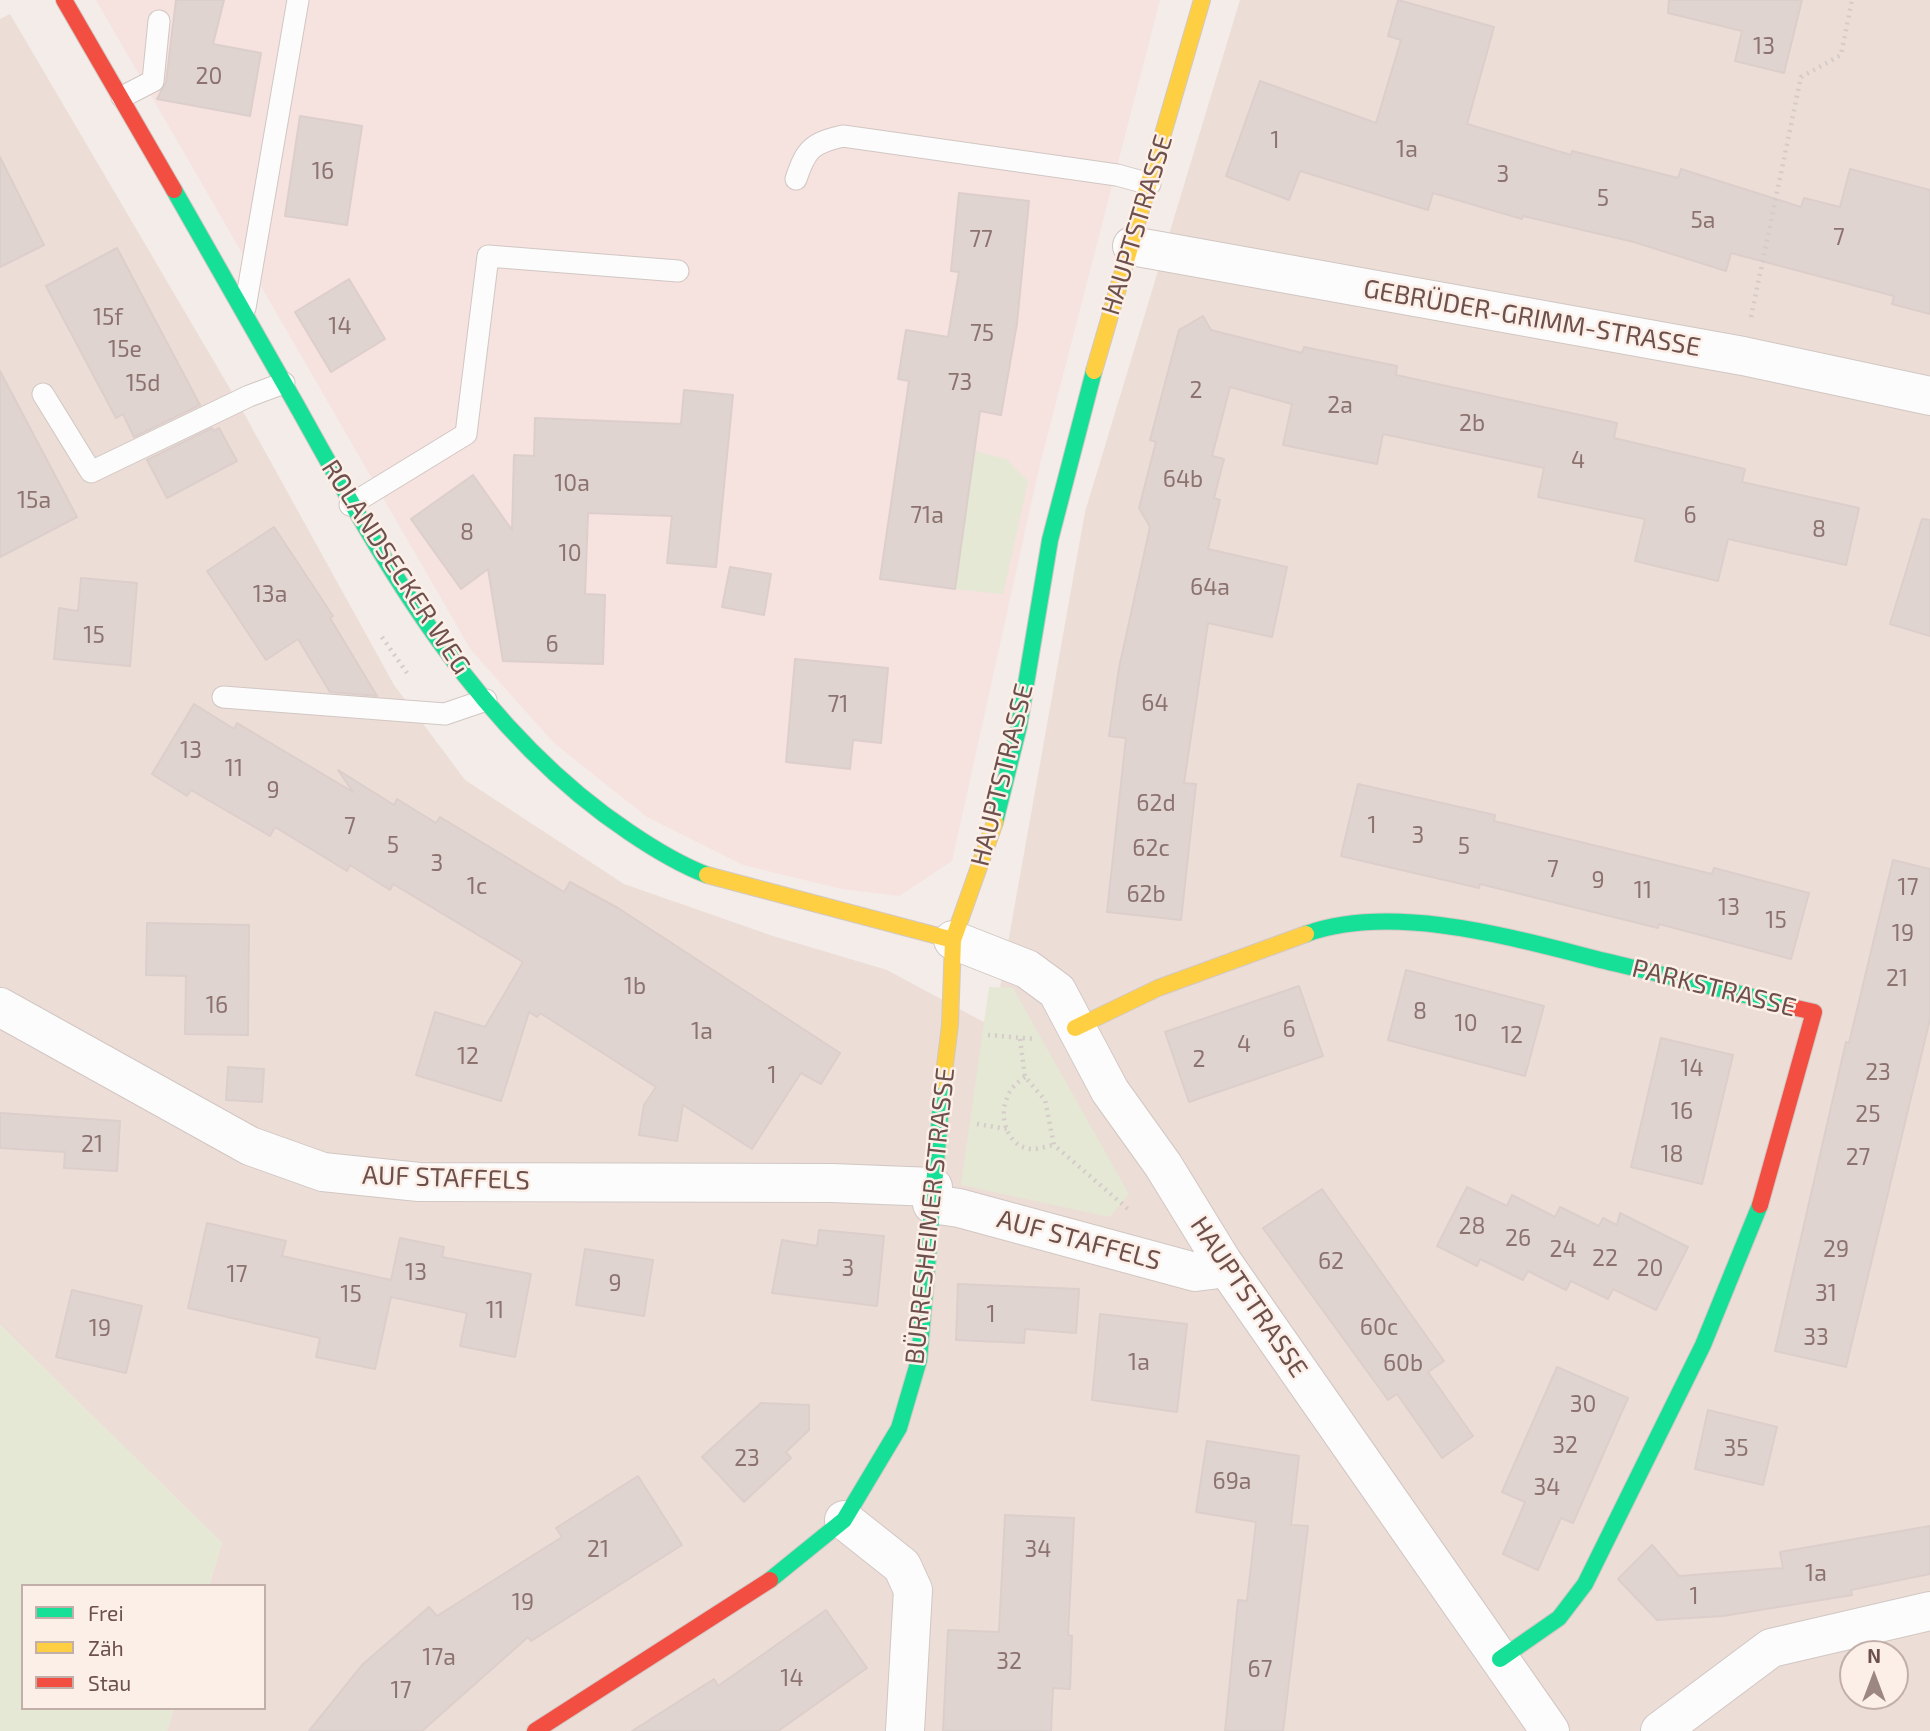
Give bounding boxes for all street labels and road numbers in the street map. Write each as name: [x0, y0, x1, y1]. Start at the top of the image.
street label: HAUPTSTRASSE: [1095, 131, 1179, 319]
street label: GEBRÜDER-GRIMM-STRASSE: [1361, 273, 1703, 363]
street label: ROLANDSECKER WEG: [315, 454, 477, 680]
street label: HAUPTSTRASSE: [964, 681, 1040, 869]
street label: PARKSTRASSE: [1629, 953, 1799, 1023]
street label: BÜRRESHEIMER STRASSE: [899, 1066, 961, 1366]
street label: AUF STAFFELS: [361, 1159, 531, 1197]
street label: AUF STAFFELS: [994, 1203, 1164, 1277]
street label: HAUPTSTRASSE: [1184, 1211, 1314, 1383]

